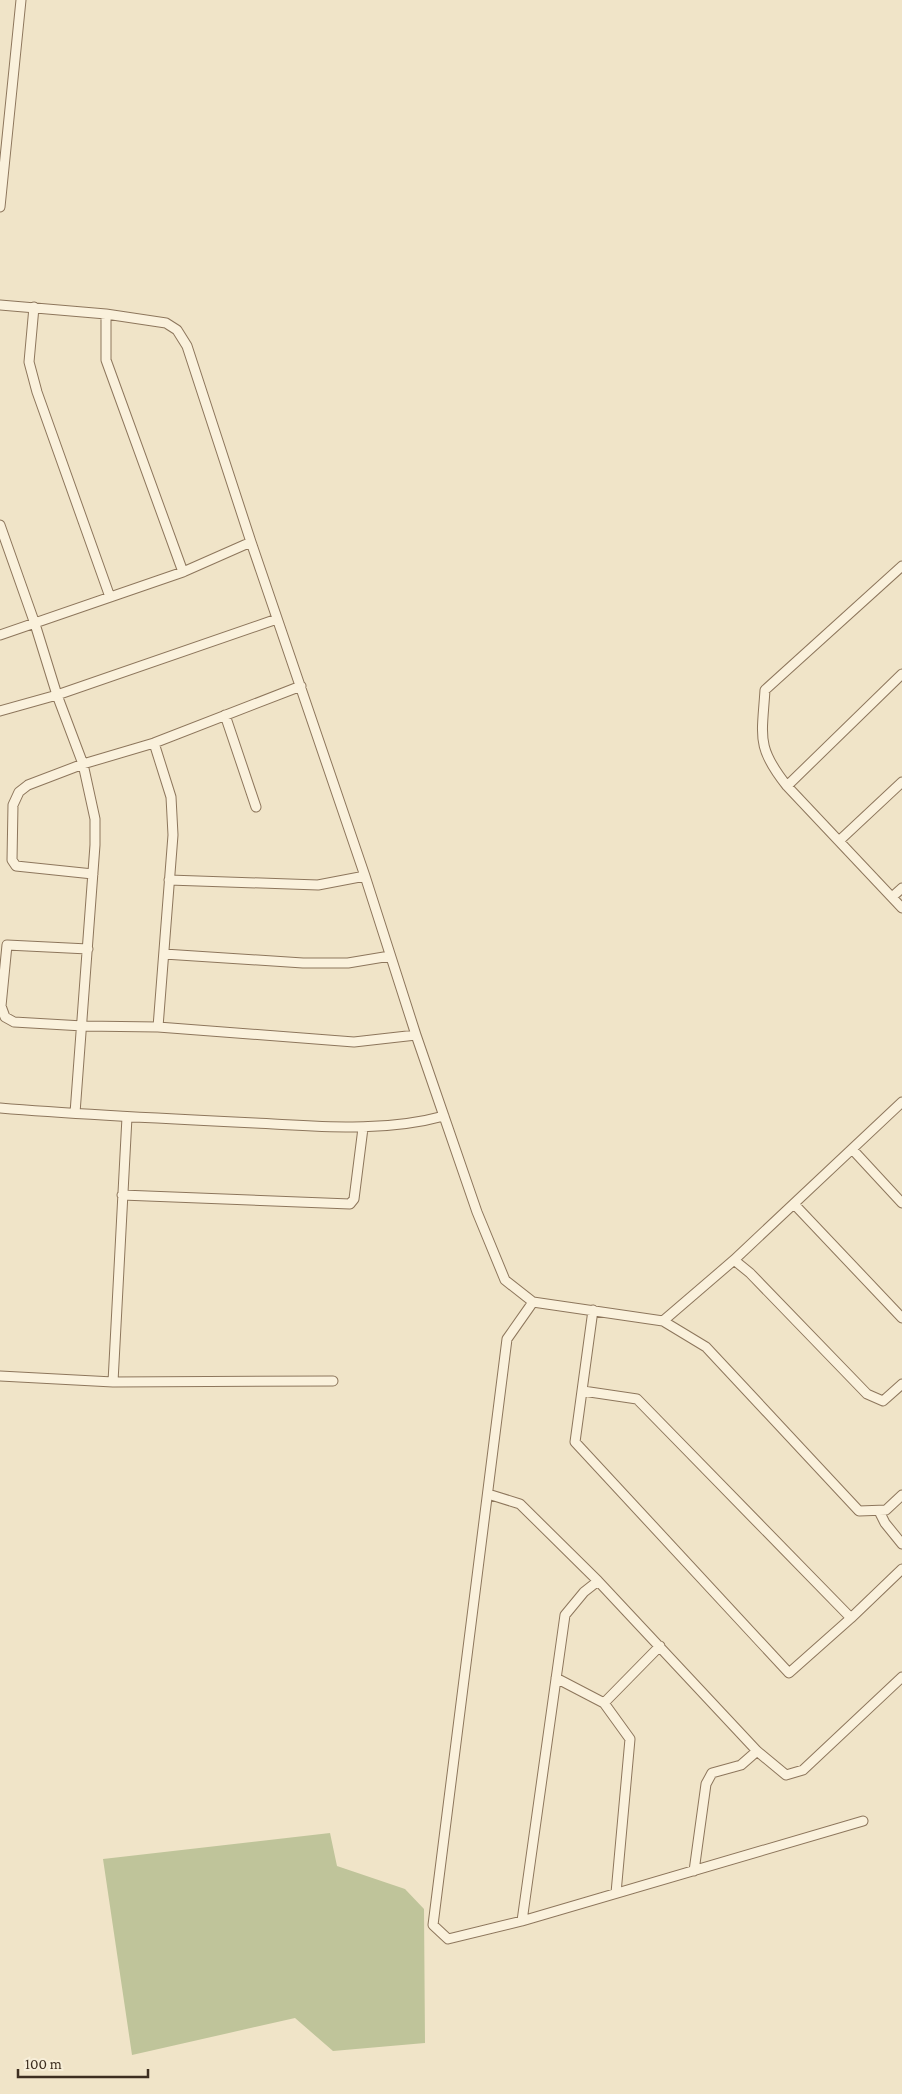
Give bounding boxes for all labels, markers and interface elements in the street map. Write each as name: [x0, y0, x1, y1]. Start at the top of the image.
scale bar: [18, 2046, 148, 2078]
text: 100 m: [25, 2056, 62, 2072]

